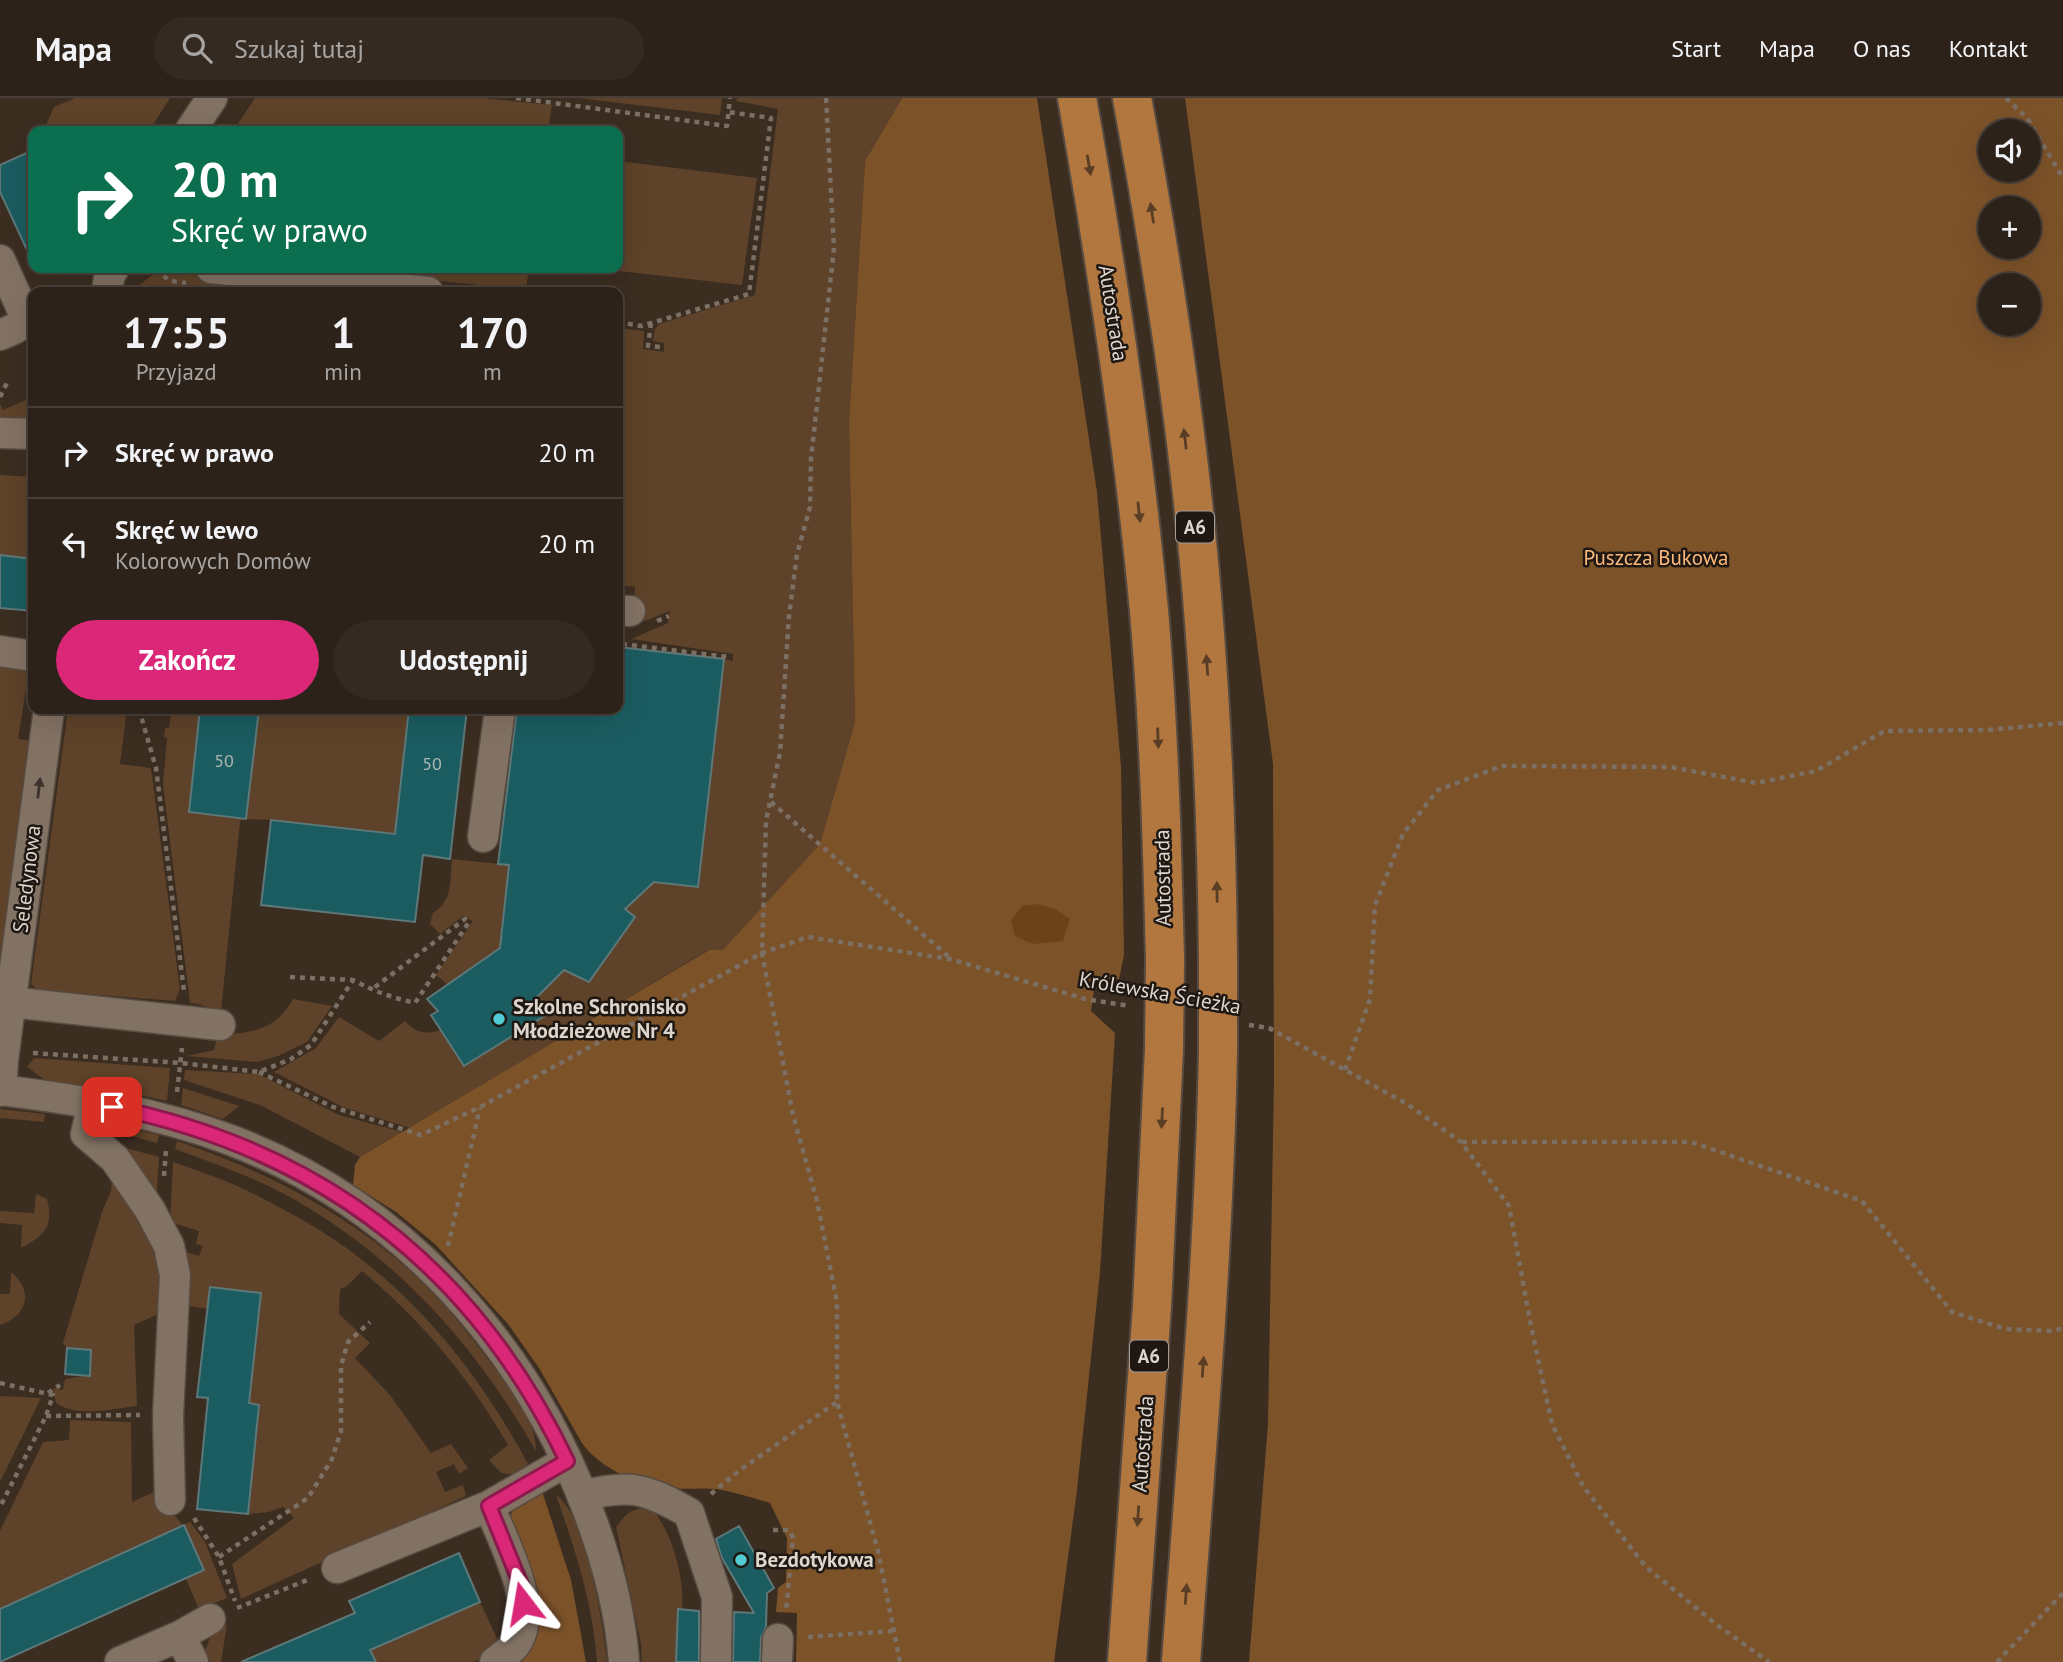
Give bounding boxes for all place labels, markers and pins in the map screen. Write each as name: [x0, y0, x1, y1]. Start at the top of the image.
place label: Szkolne Schronisko Młodzieżowe Nr 4: [513, 993, 686, 1044]
marker: Szkolne Schronisko Młodzieżowe Nr 4: [491, 1011, 507, 1027]
pin: [82, 1077, 142, 1137]
place label: Bezdotykowa: [755, 1546, 874, 1573]
marker: Bezdotykowa: [733, 1552, 749, 1568]

